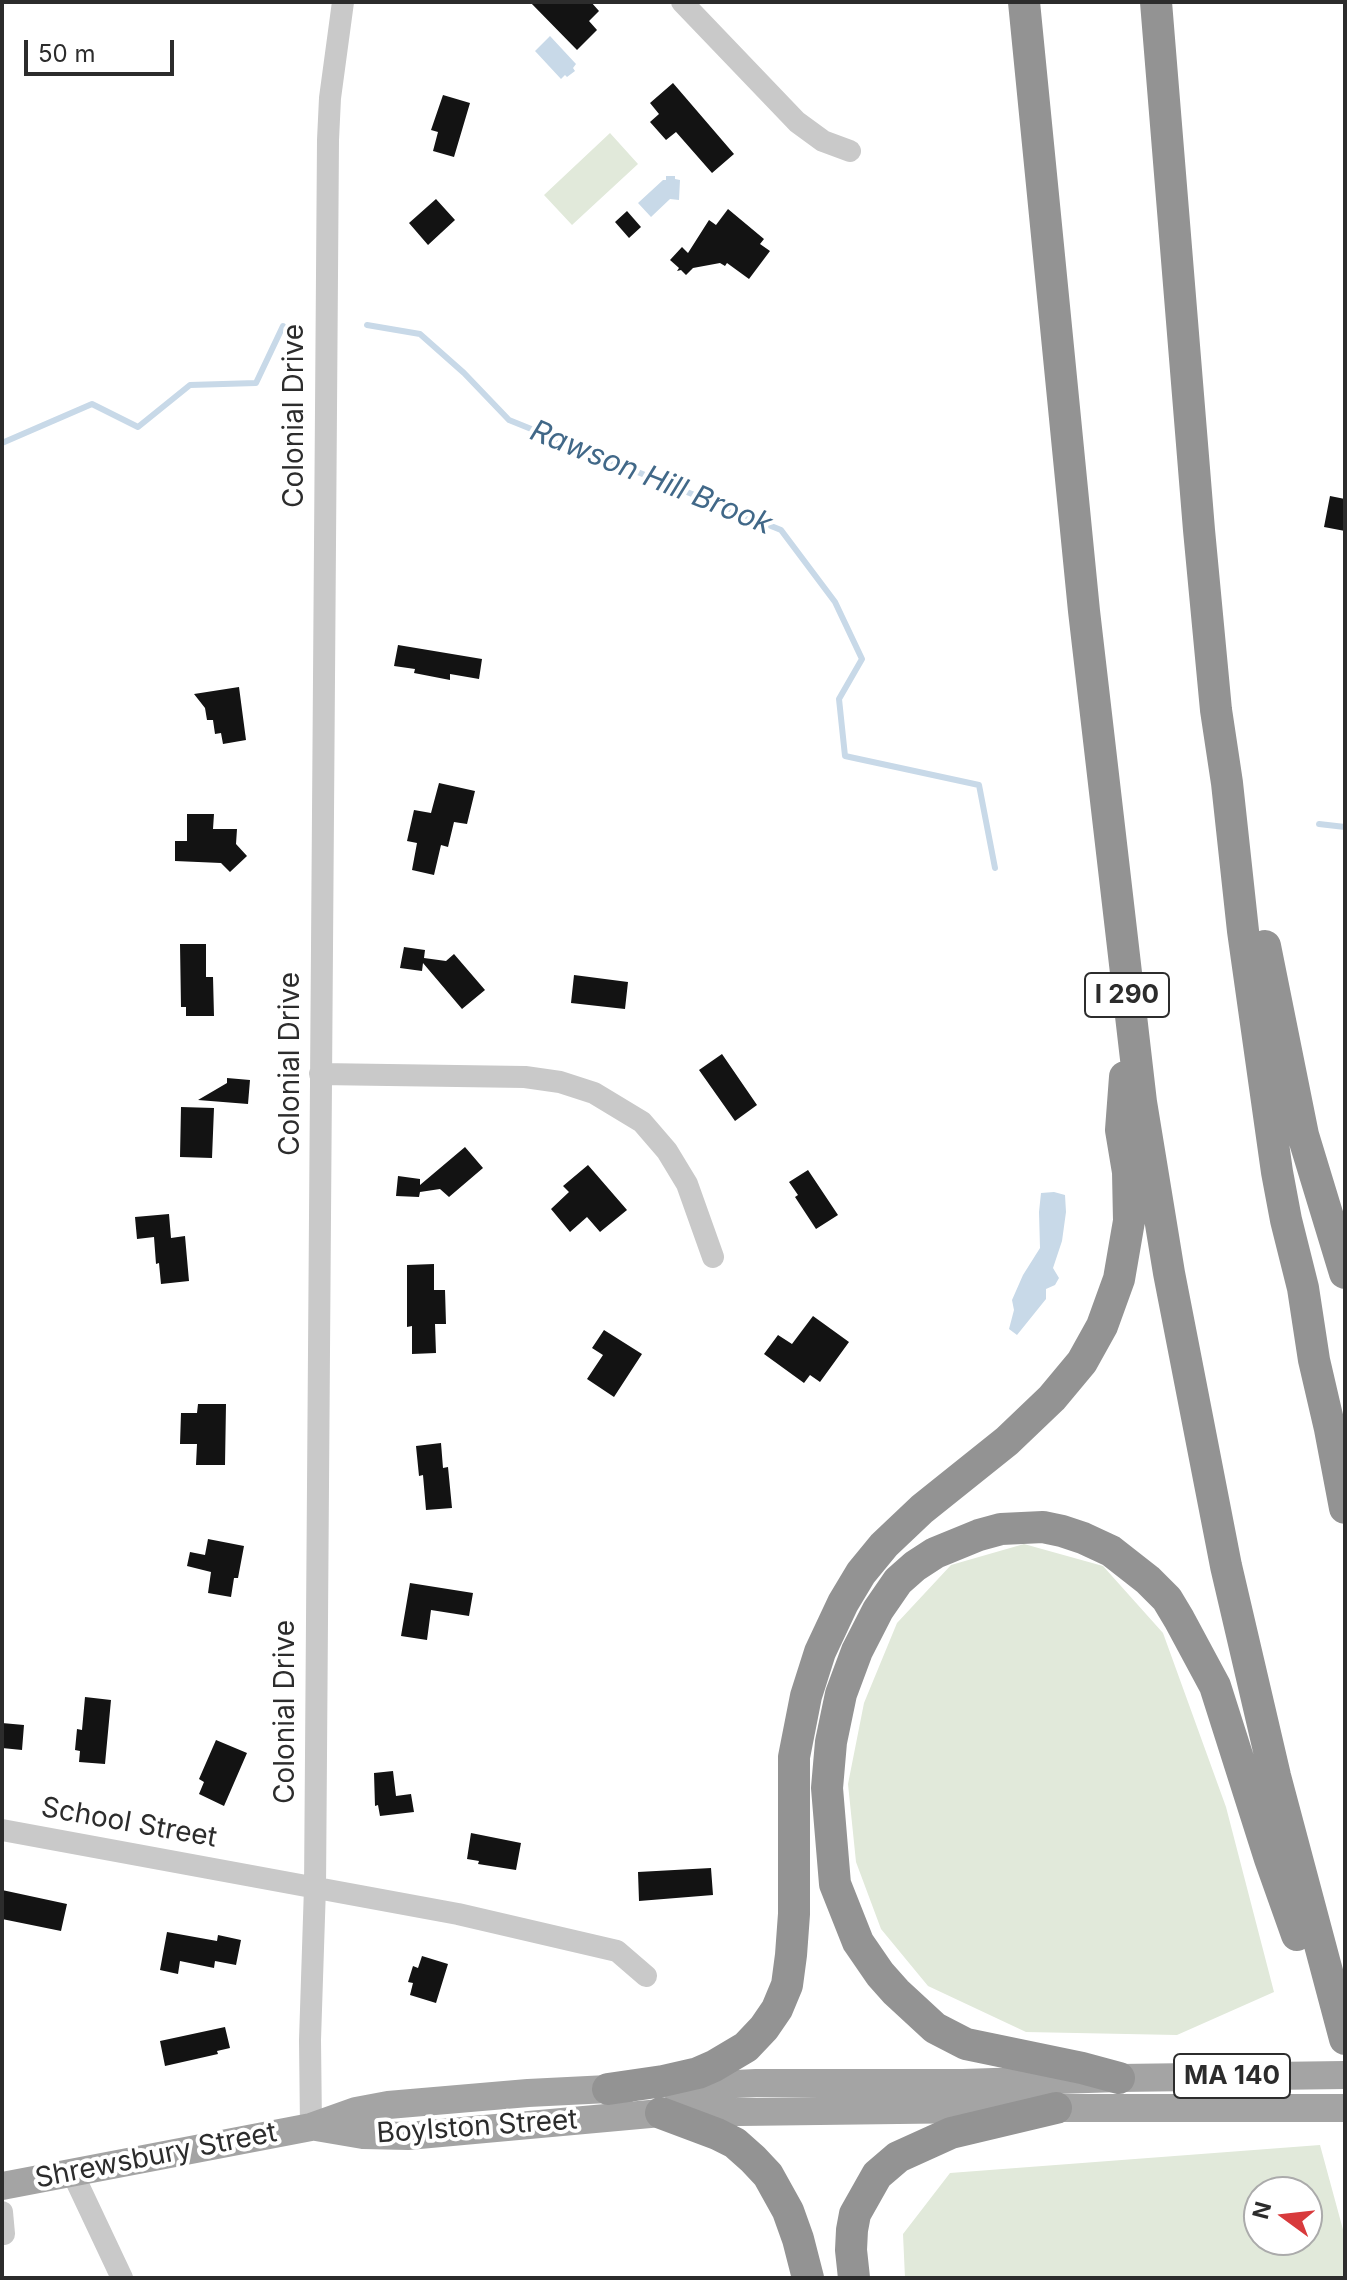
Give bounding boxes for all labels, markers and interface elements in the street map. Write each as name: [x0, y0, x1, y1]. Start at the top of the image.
scale bar: [28, 24, 178, 74]
text: 50 m: [38, 39, 96, 68]
street label: Colonial Drive: [278, 324, 312, 508]
water label: Rawson Hill Brook: [525, 413, 777, 543]
street label: Colonial Drive: [274, 972, 308, 1156]
road number: I 290: [1085, 973, 1169, 1017]
street label: Colonial Drive: [269, 1620, 303, 1804]
street label: School Street: [39, 1791, 219, 1855]
road number: MA 140: [1174, 2054, 1290, 2098]
street label: Boylston Street: [376, 2103, 578, 2151]
street label: Shrewsbury Street: [32, 2116, 280, 2196]
north arrow: [1243, 2176, 1323, 2256]
text: N: [1247, 2199, 1276, 2222]

